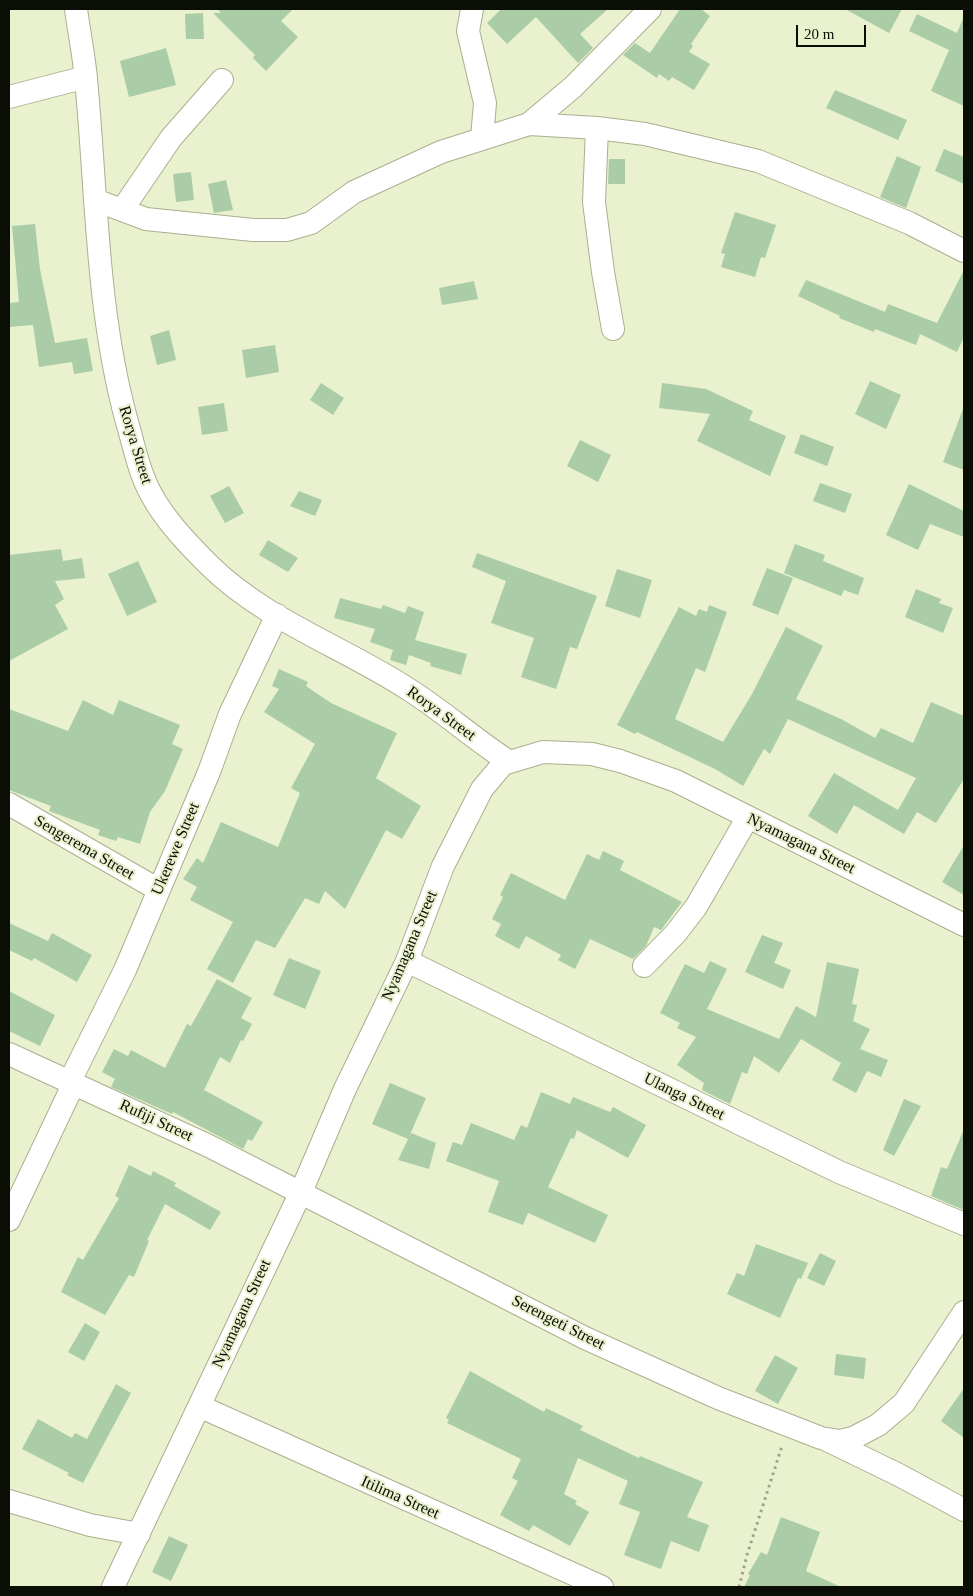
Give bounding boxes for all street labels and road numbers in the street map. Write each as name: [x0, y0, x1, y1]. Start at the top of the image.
street label: Rorya Street: [114, 404, 156, 486]
street label: Rorya Street: [403, 683, 479, 745]
street label: Ukerewe Street: [148, 800, 204, 898]
street label: Nyamagana Street: [744, 810, 858, 878]
street label: Sengerema Street: [31, 812, 137, 884]
street label: Nyamagana Street: [378, 888, 442, 1004]
street label: Ulanga Street: [640, 1069, 728, 1125]
street label: Rufiji Street: [116, 1096, 196, 1146]
street label: Nyamagana Street: [208, 1257, 276, 1371]
street label: Serengeti Street: [508, 1291, 608, 1355]
street label: Itilima Street: [358, 1472, 442, 1524]

